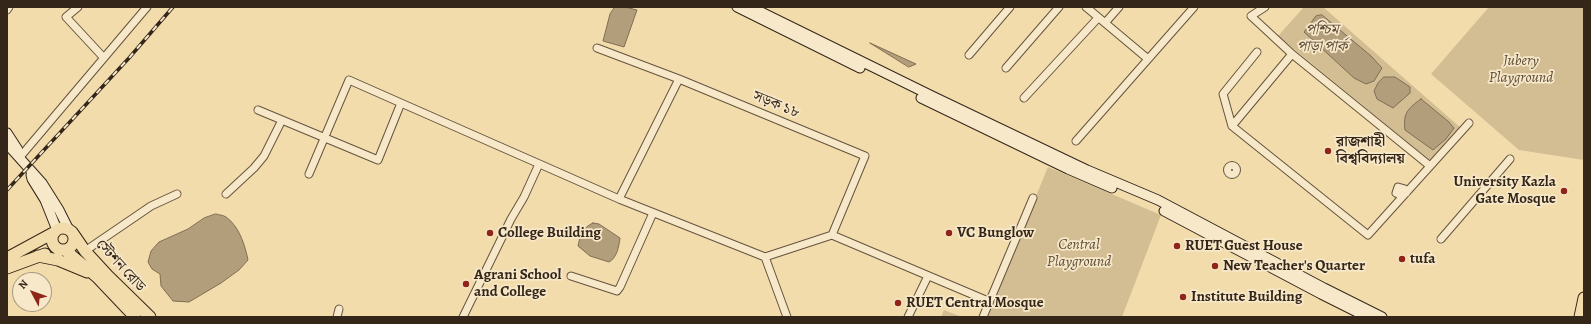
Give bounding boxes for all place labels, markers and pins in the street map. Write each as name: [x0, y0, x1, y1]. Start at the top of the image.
place label: রাজশাহী বিশ্ববিদ্যালয়: [1336, 133, 1405, 168]
marker: রাজশাহী বিশ্ববিদ্যালয়: [1323, 146, 1333, 156]
place label: University Kazla Gate Mosque: [1454, 173, 1556, 208]
marker: University Kazla Gate Mosque: [1559, 186, 1569, 196]
place label: College Building: [498, 224, 601, 242]
place label: VC Bunglow: [957, 224, 1034, 242]
marker: College Building: [485, 228, 495, 238]
marker: VC Bunglow: [944, 228, 954, 238]
place label: RUET Guest House: [1185, 237, 1303, 255]
marker: RUET Guest House: [1172, 241, 1182, 251]
place label: tufa: [1410, 250, 1435, 268]
marker: tufa: [1397, 254, 1407, 264]
place label: New Teacher's Quarter: [1223, 257, 1365, 275]
marker: New Teacher's Quarter: [1210, 261, 1220, 271]
place label: Agrani School and College: [474, 266, 562, 301]
marker: Agrani School and College: [461, 279, 471, 289]
place label: Institute Building: [1191, 288, 1302, 306]
marker: Institute Building: [1178, 292, 1188, 302]
place label: RUET Central Mosque: [906, 294, 1044, 312]
marker: RUET Central Mosque: [893, 298, 903, 308]

